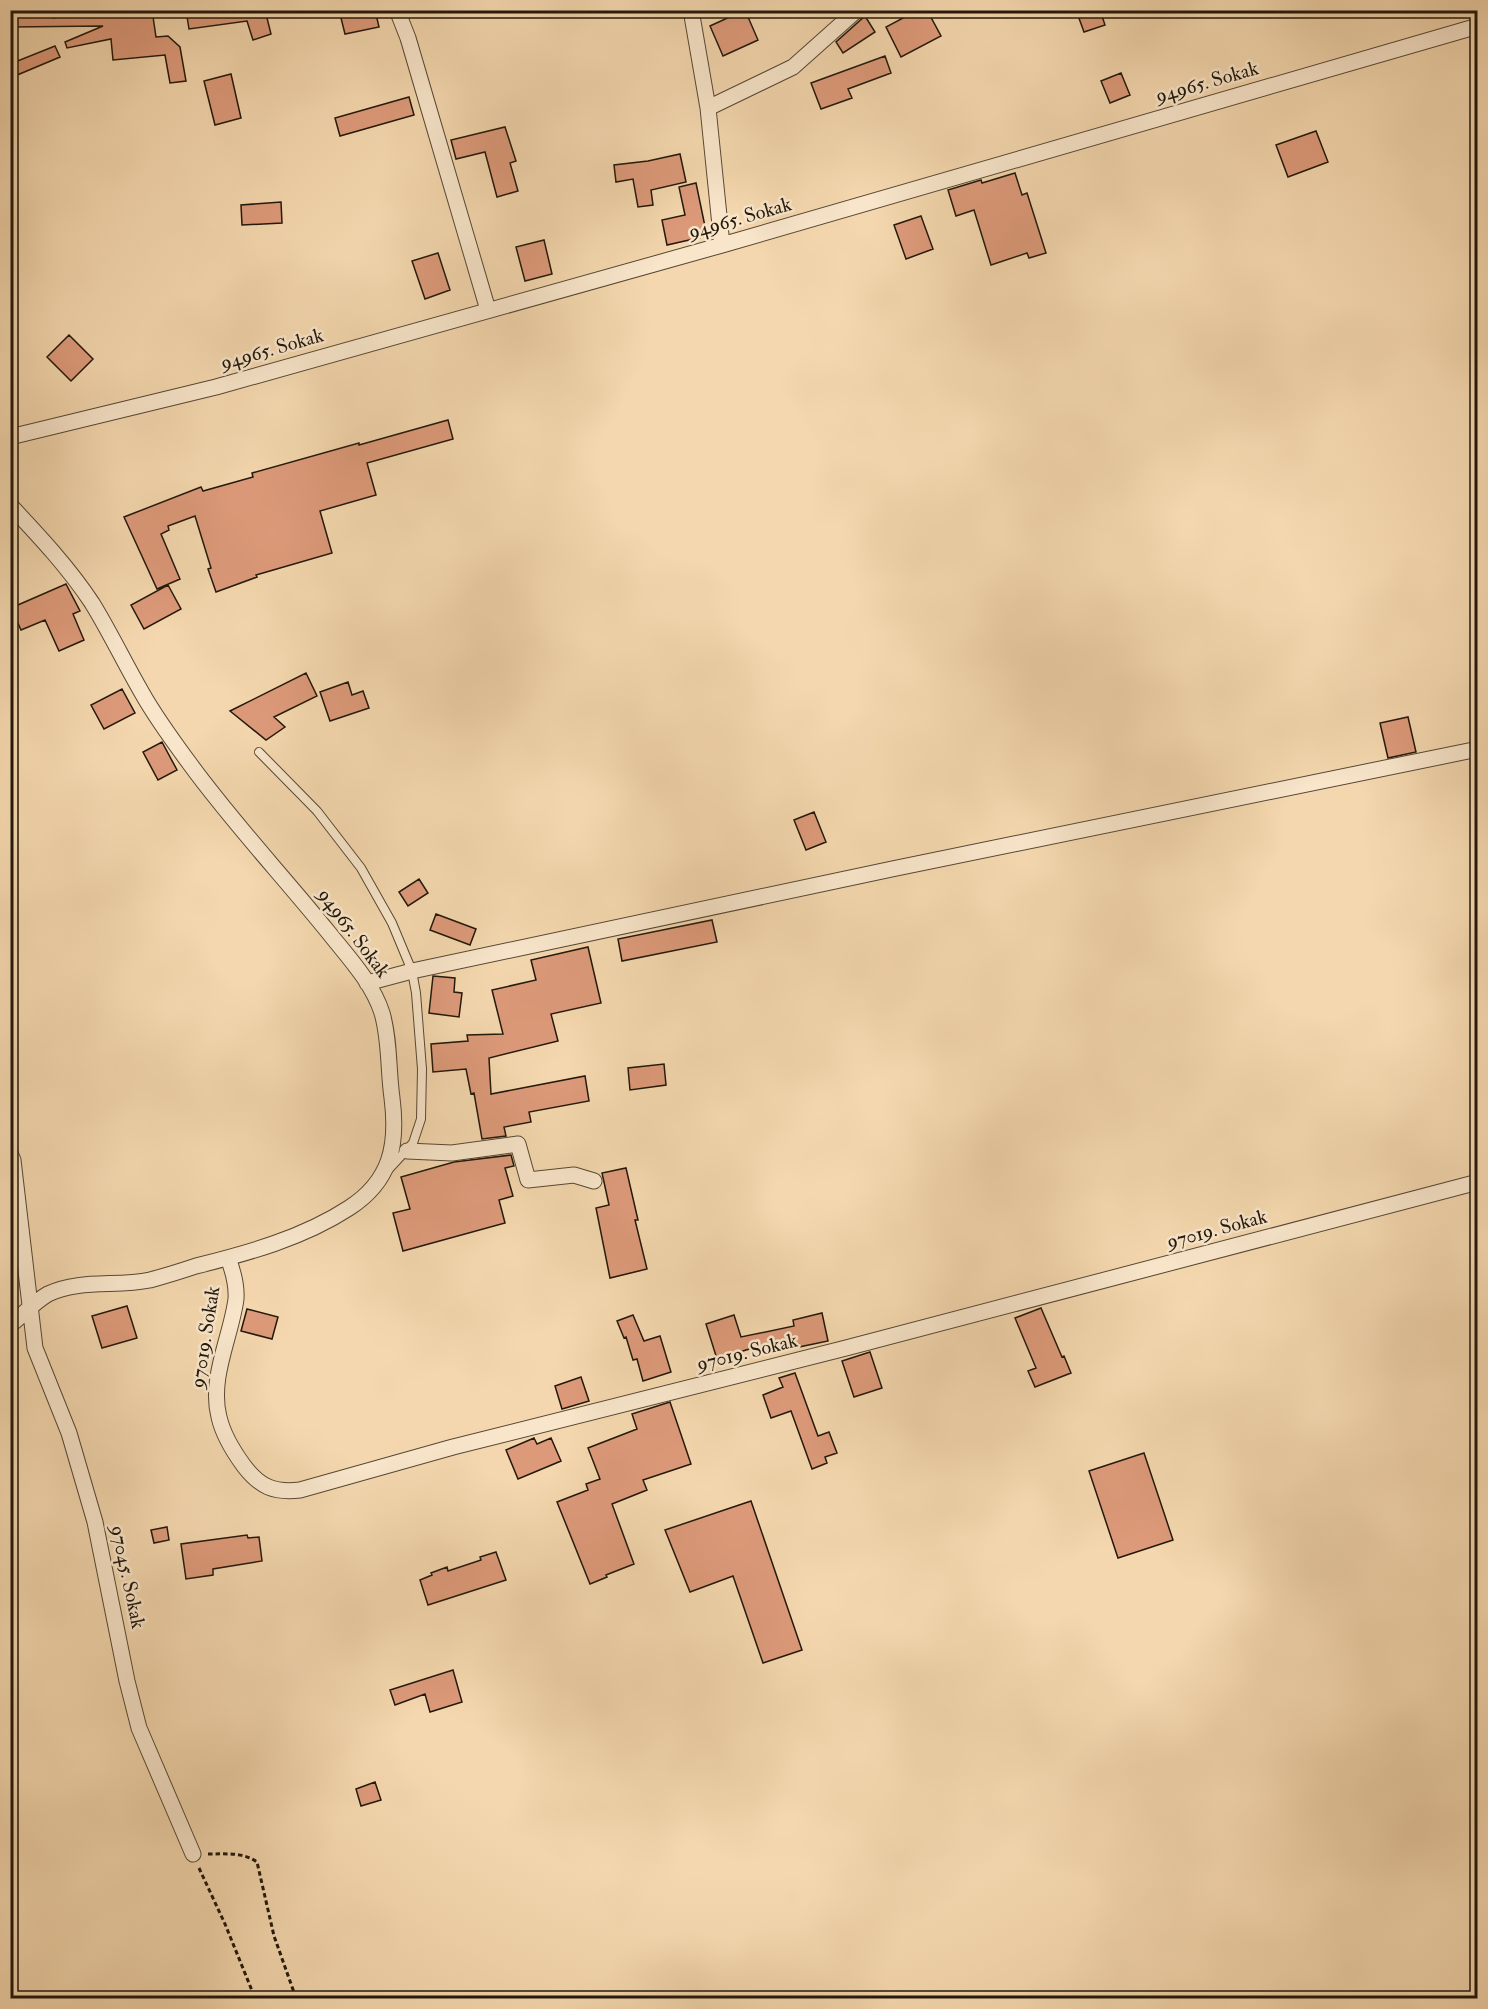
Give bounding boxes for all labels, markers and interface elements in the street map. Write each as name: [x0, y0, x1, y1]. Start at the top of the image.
street label: 94965. Sokak: [1151, 55, 1262, 109]
street label: 94965. Sokak: [684, 191, 795, 245]
street label: 94965. Sokak: [216, 322, 327, 376]
street label: 94965. Sokak: [311, 882, 396, 983]
street label: 97019. Sokak: [1162, 1204, 1270, 1255]
street label: 97019. Sokak: [184, 1284, 225, 1392]
street label: 97019. Sokak: [692, 1327, 800, 1377]
street label: 97045. Sokak: [104, 1521, 151, 1631]

